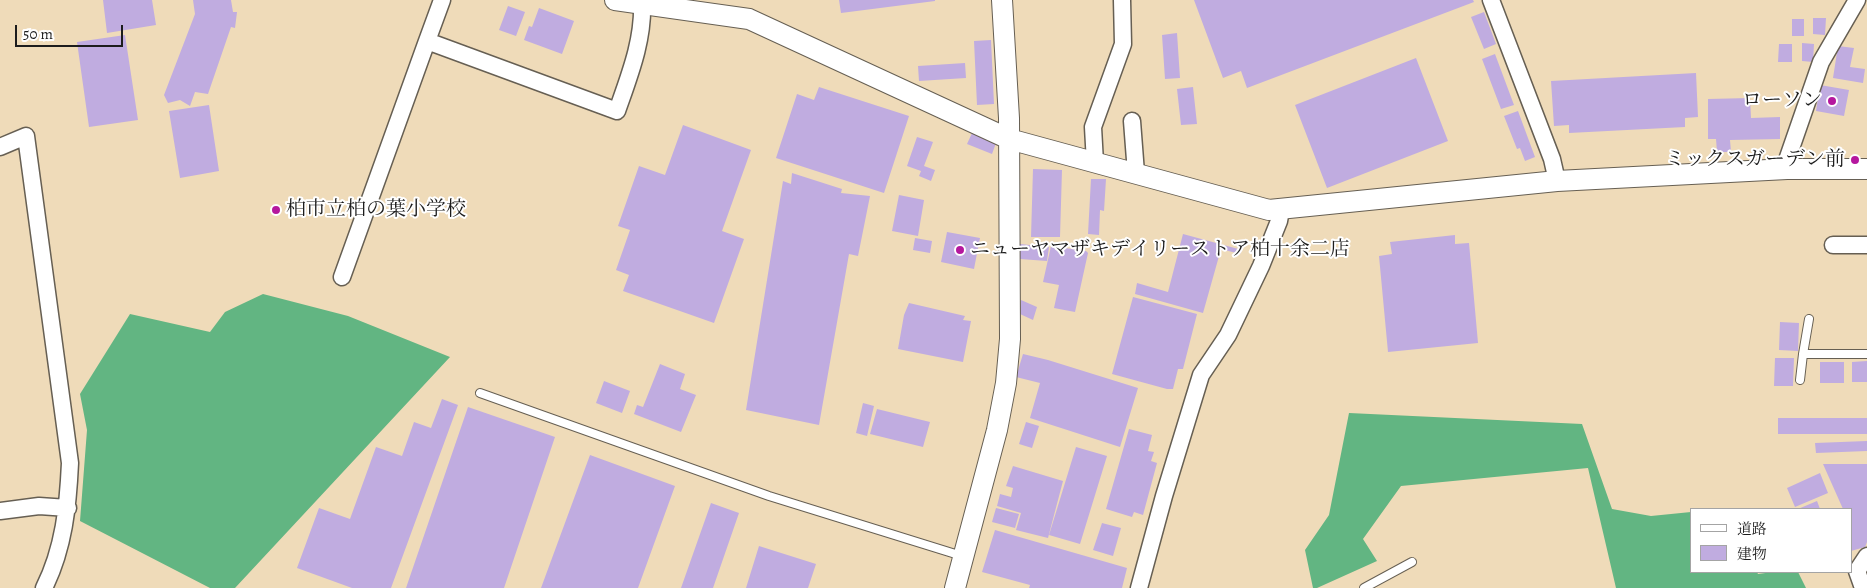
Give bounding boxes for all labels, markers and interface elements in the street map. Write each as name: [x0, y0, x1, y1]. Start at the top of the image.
scale bar: [18, 15, 125, 47]
text: 50 m: [23, 24, 53, 44]
place label: ローソン: [1742, 89, 1822, 113]
marker: ローソン: [1826, 95, 1838, 107]
place label: ミックスガーデン前: [1665, 148, 1845, 172]
marker: ミックスガーデン前: [1849, 154, 1861, 166]
place label: 柏市立柏の葉小学校: [286, 198, 466, 222]
marker: 柏市立柏の葉小学校: [270, 204, 282, 216]
place label: ニューヤマザキデイリーストア柏十余二店: [970, 238, 1350, 262]
marker: ニューヤマザキデイリーストア柏十余二店: [954, 244, 966, 256]
legend: [1690, 508, 1852, 573]
text: 道路: [1737, 519, 1767, 539]
text: 建物: [1737, 544, 1767, 564]

